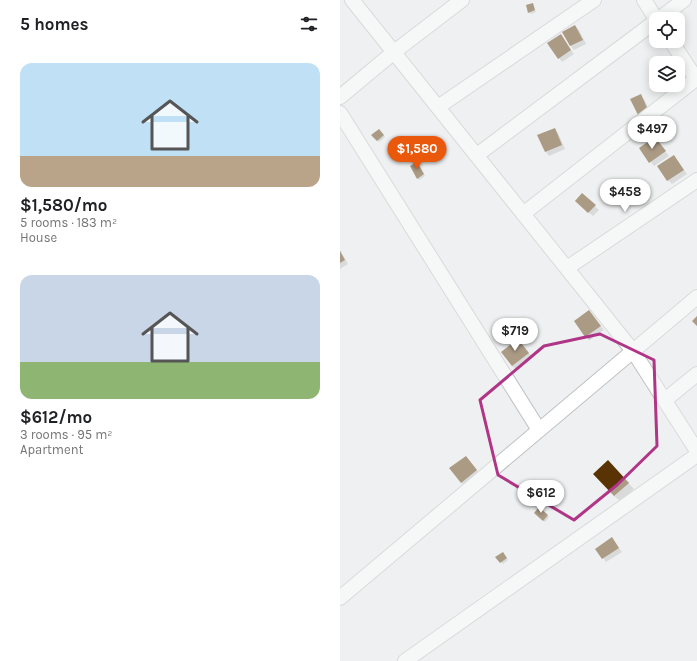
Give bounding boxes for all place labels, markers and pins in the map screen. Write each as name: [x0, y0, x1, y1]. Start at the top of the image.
pin: $497: [628, 116, 676, 150]
pin: $1,580: [384, 136, 450, 170]
pin: $458: [601, 179, 649, 213]
pin: $719: [491, 318, 539, 352]
pin: $612: [517, 480, 565, 514]

